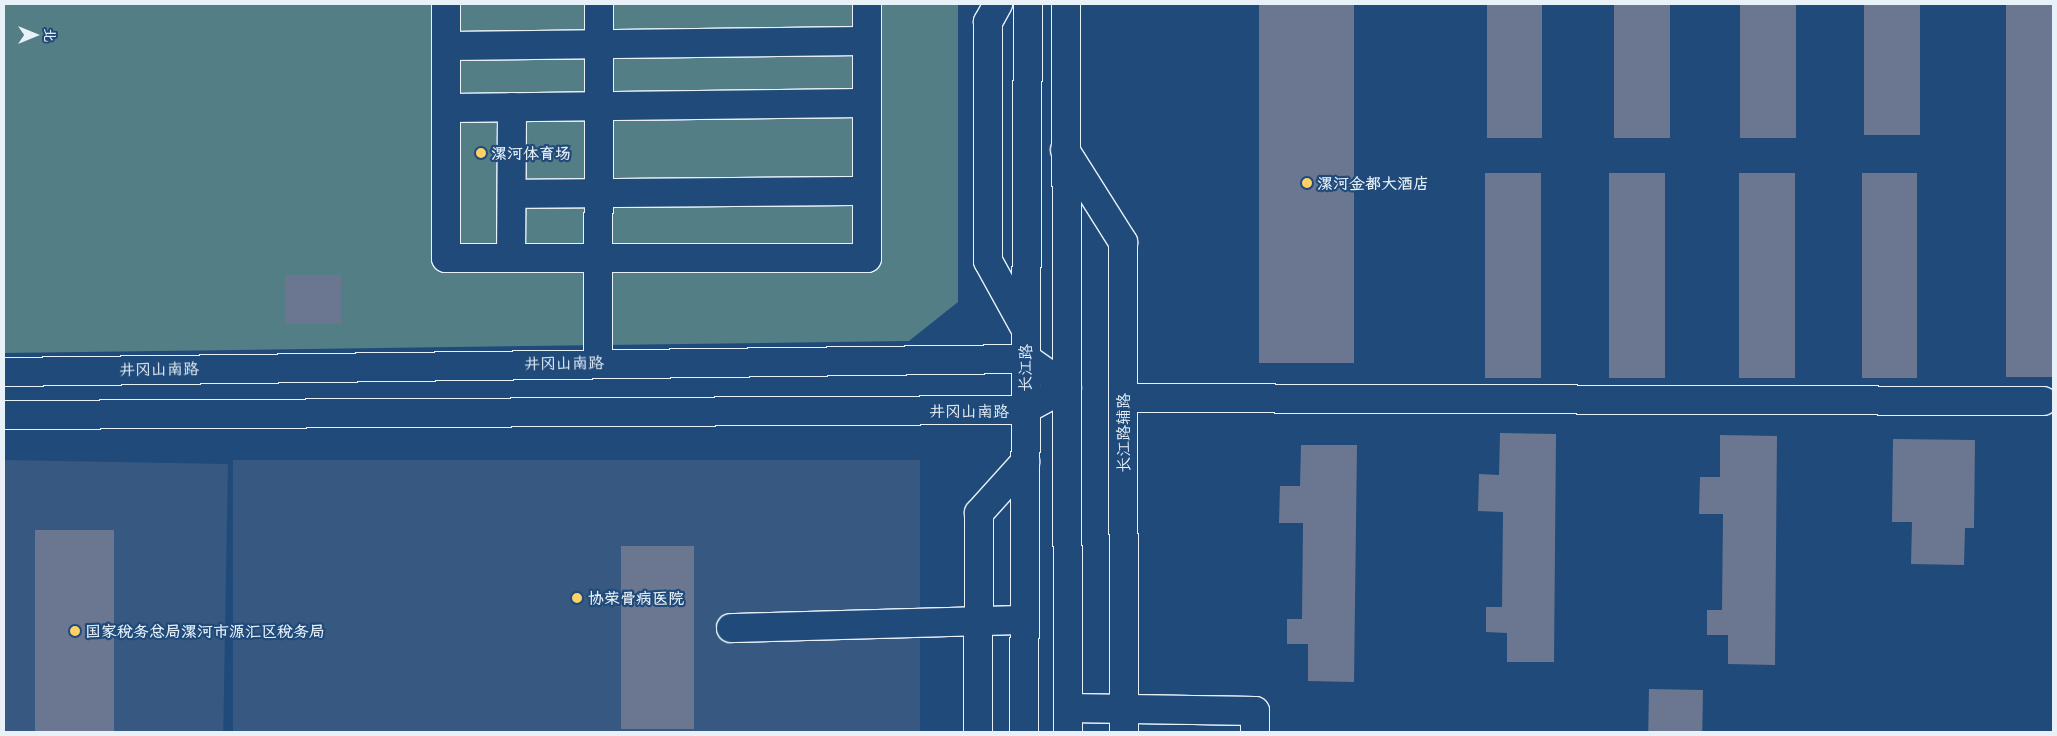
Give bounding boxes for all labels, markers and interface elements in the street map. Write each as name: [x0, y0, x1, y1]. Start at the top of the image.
north arrow: [10, 10, 60, 60]
text: 北: [41, 28, 60, 42]
place label: 漯河体育场: [491, 143, 571, 163]
marker: 漯河体育场: [475, 147, 487, 159]
place label: 漯河金都大酒店: [1317, 173, 1429, 193]
marker: 漯河金都大酒店: [1301, 177, 1313, 189]
street label: 长江路: [1015, 344, 1035, 392]
street label: 井冈山南路: [524, 353, 604, 373]
street label: 井冈山南路: [119, 359, 199, 379]
street label: 长江路辅路: [1113, 393, 1133, 473]
street label: 井冈山南路: [929, 401, 1009, 421]
place label: 协荣骨病医院: [588, 588, 684, 608]
marker: 协荣骨病医院: [570, 591, 584, 605]
place label: 国家税务总局漯河市源汇区税务局: [85, 621, 325, 641]
marker: 国家税务总局漯河市源汇区税务局: [69, 625, 81, 637]

